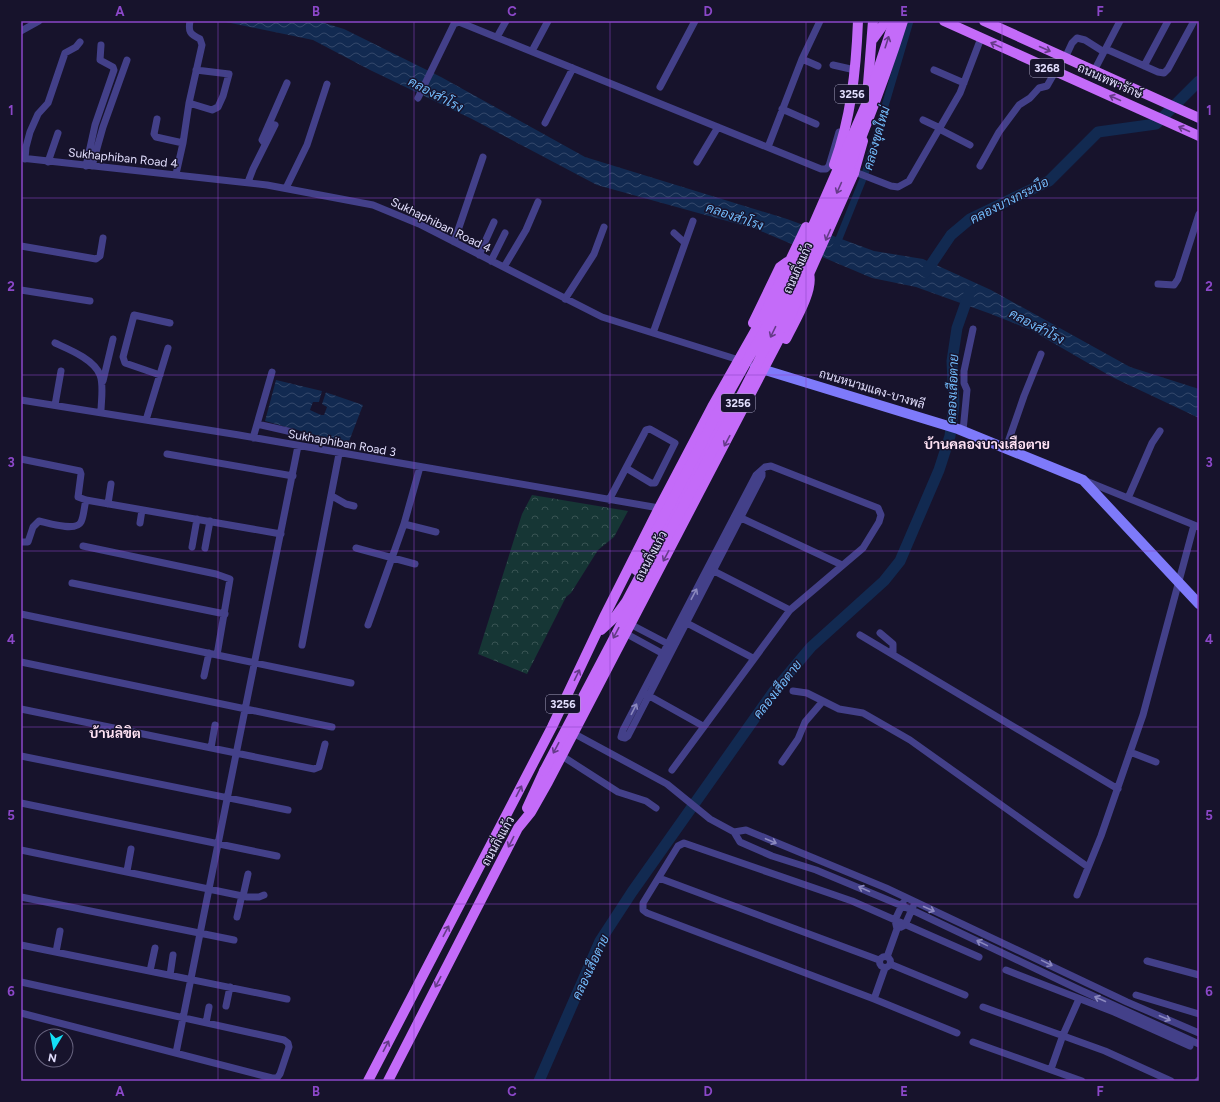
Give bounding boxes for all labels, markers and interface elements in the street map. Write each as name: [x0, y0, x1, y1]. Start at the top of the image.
text: A: [115, 4, 125, 19]
text: B: [312, 4, 320, 19]
text: C: [507, 4, 517, 19]
text: D: [703, 4, 713, 19]
text: E: [900, 4, 908, 19]
text: F: [1096, 4, 1104, 19]
one-way arrow: [884, 36, 891, 49]
one-way arrow: [991, 40, 1003, 48]
one-way arrow: [1038, 45, 1050, 53]
road number: 3268: [1030, 59, 1064, 77]
street label: ถนนเทพารักษ์: [1076, 60, 1146, 102]
water label: คลองสำโรง: [406, 73, 466, 115]
road number: 3256: [835, 85, 869, 103]
one-way arrow: [1109, 94, 1121, 101]
text: 1: [8, 103, 14, 118]
water label: คลองขุดใหม่: [859, 103, 895, 172]
text: 1: [1206, 103, 1212, 118]
one-way arrow: [1178, 124, 1190, 132]
street label: Sukhaphiban Road 4: [68, 145, 179, 171]
water label: คลองบางกระบือ: [966, 172, 1051, 227]
one-way arrow: [835, 182, 842, 194]
street label: Sukhaphiban Road 4: [388, 195, 494, 256]
water label: คลองสำโรง: [704, 199, 766, 233]
one-way arrow: [823, 228, 831, 240]
street label: ถนนกิ่งแก้ว: [777, 239, 816, 296]
text: 2: [7, 279, 15, 294]
text: 2: [1205, 279, 1213, 294]
water label: คลองสำโรง: [1007, 305, 1067, 347]
one-way arrow: [769, 325, 776, 337]
water label: คลองเสือตาย: [942, 353, 961, 424]
street label: ถนนหนามแดง-บางพลี: [817, 365, 927, 412]
road number: 3256: [721, 394, 755, 412]
street label: Sukhaphiban Road 3: [287, 427, 397, 459]
one-way arrow: [722, 435, 730, 447]
district label: บ้านคลองบางเสือตาย: [924, 435, 1050, 453]
text: 3: [7, 455, 15, 470]
text: 3: [1205, 455, 1213, 470]
street label: ถนนกิ่งแก้ว: [629, 527, 670, 583]
one-way arrow: [662, 550, 669, 562]
one-way arrow: [691, 588, 699, 600]
one-way arrow: [612, 627, 619, 639]
text: 4: [7, 632, 15, 647]
text: 4: [1205, 632, 1213, 647]
water label: คลองเสือตาย: [748, 656, 805, 721]
one-way arrow: [574, 669, 581, 681]
road number: 3256: [546, 695, 580, 713]
one-way arrow: [631, 703, 638, 715]
district label: บ้านลิขิต: [89, 725, 141, 742]
one-way arrow: [551, 742, 559, 754]
one-way arrow: [516, 785, 523, 797]
text: 5: [7, 808, 15, 823]
text: 5: [1205, 808, 1213, 823]
street label: ถนนกิ่งแก้ว: [476, 812, 517, 868]
one-way arrow: [507, 836, 514, 848]
one-way arrow: [764, 837, 776, 845]
one-way arrow: [858, 885, 870, 893]
one-way arrow: [922, 906, 934, 913]
one-way arrow: [442, 925, 450, 937]
water label: คลองเสือตาย: [567, 931, 612, 1002]
one-way arrow: [977, 939, 989, 946]
one-way arrow: [1041, 960, 1053, 967]
one-way arrow: [434, 976, 441, 988]
text: 6: [7, 984, 15, 999]
text: 6: [1205, 984, 1213, 999]
one-way arrow: [1094, 995, 1106, 1002]
one-way arrow: [1158, 1015, 1170, 1022]
north arrow: [34, 1028, 74, 1068]
one-way arrow: [383, 1041, 390, 1053]
text: N: [47, 1050, 58, 1064]
text: A: [115, 1084, 125, 1099]
text: B: [312, 1084, 320, 1099]
text: C: [507, 1084, 517, 1099]
text: D: [703, 1084, 713, 1099]
text: E: [900, 1084, 908, 1099]
text: F: [1096, 1084, 1104, 1099]

